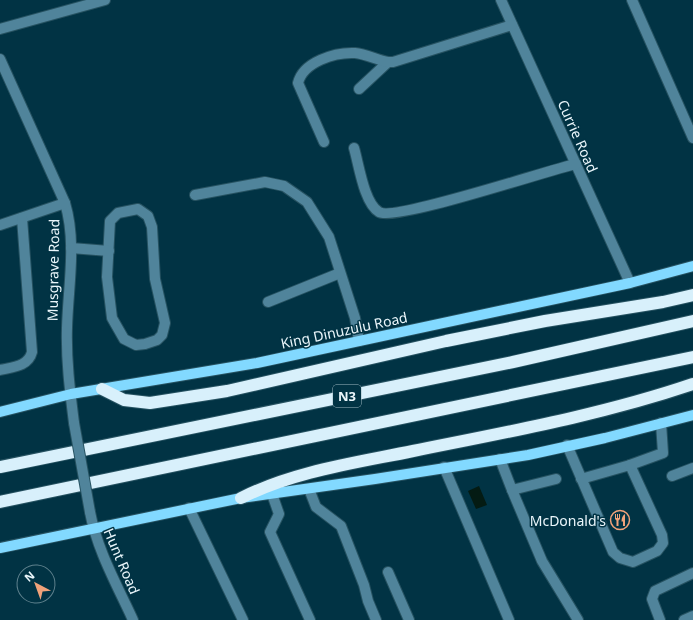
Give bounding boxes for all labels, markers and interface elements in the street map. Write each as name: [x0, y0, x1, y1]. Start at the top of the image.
street label: Currie Road: [553, 97, 603, 175]
street label: Musgrave Road: [43, 219, 63, 321]
street label: King Dinuzulu Road: [279, 307, 409, 353]
road number: N3: [333, 385, 361, 407]
restaurant icon: McDonald's: [609, 509, 631, 531]
place label: McDonald's: [530, 511, 606, 530]
street label: Hunt Road: [100, 525, 144, 597]
north arrow: [16, 564, 56, 604]
text: N: [21, 567, 37, 585]

